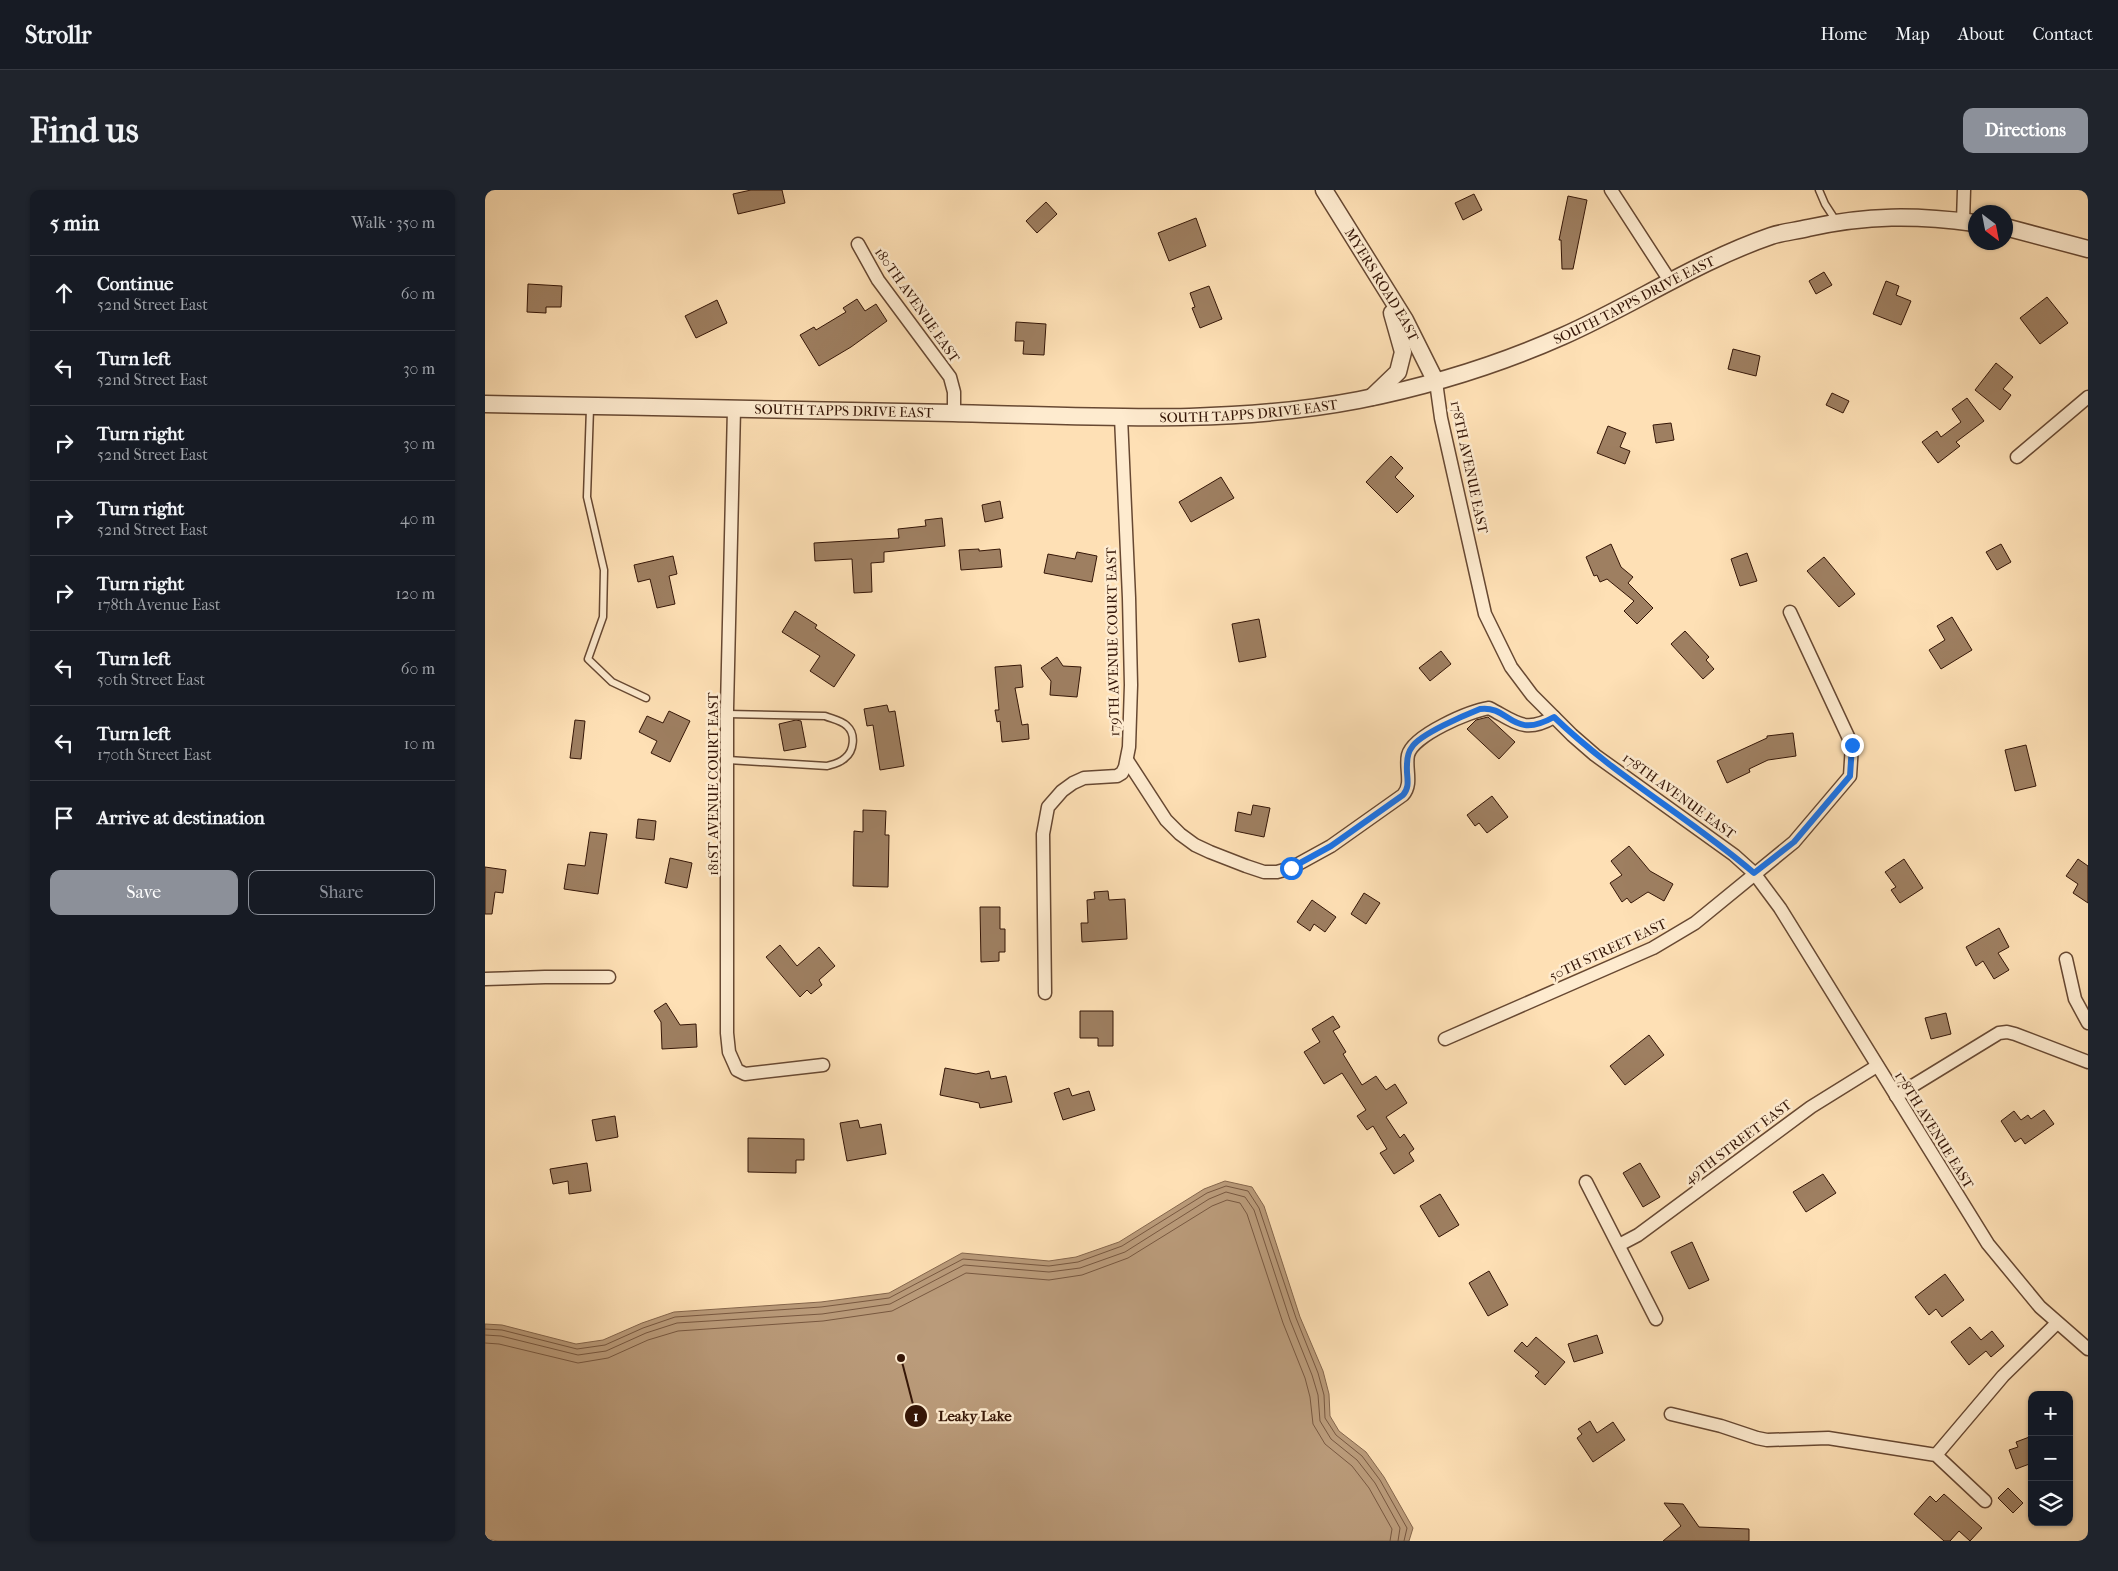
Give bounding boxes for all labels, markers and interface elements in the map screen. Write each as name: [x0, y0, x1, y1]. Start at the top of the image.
text: Strollr: [25, 21, 92, 49]
text: Home: [1820, 24, 1867, 45]
text: Map: [1895, 24, 1930, 45]
text: About: [1958, 24, 2004, 45]
text: Contact: [2032, 24, 2093, 45]
button: Directions: [1963, 108, 2088, 153]
text: Find us: [30, 110, 139, 151]
north arrow: [1968, 205, 2013, 250]
text: 5 min: [50, 211, 99, 235]
text: Walk · 350 m: [351, 213, 435, 232]
street label: MYERS ROAD EAST: [1341, 225, 1423, 344]
street label: 180TH AVENUE EAST: [871, 244, 963, 366]
street label: SOUTH TAPPS DRIVE EAST: [1551, 252, 1718, 348]
text: Continue: [97, 273, 173, 295]
icon: ahead: [50, 279, 78, 307]
text: 60 m: [401, 284, 435, 303]
text: 52nd Street East: [97, 295, 208, 314]
text: Turn left: [97, 348, 171, 370]
icon: left: [50, 354, 78, 382]
text: 30 m: [403, 359, 435, 378]
text: 52nd Street East: [97, 370, 208, 389]
street label: SOUTH TAPPS DRIVE EAST: [1159, 395, 1340, 426]
street label: 178TH AVENUE EAST: [1447, 399, 1492, 536]
street label: SOUTH TAPPS DRIVE EAST: [754, 400, 934, 421]
text: Turn right: [97, 423, 184, 445]
icon: right: [50, 429, 78, 457]
text: 30 m: [403, 434, 435, 453]
text: 52nd Street East: [97, 445, 208, 464]
text: Turn right: [97, 498, 184, 520]
icon: right: [50, 504, 78, 532]
text: 40 m: [400, 509, 435, 528]
text: 52nd Street East: [97, 520, 208, 539]
street label: 179TH AVENUE COURT EAST: [1103, 547, 1123, 737]
text: Turn right: [97, 573, 184, 595]
icon: right: [50, 579, 78, 607]
text: 120 m: [396, 584, 435, 603]
text: 178th Avenue East: [97, 595, 220, 614]
text: Turn left: [97, 648, 171, 670]
icon: left: [50, 654, 78, 682]
text: 60 m: [401, 659, 435, 678]
text: 50th Street East: [97, 670, 205, 689]
street label: 181ST AVENUE COURT EAST: [705, 692, 722, 876]
text: Turn left: [97, 723, 171, 745]
icon: left: [50, 729, 78, 757]
text: 10 m: [404, 734, 435, 753]
route end: [1841, 734, 1864, 757]
text: 170th Street East: [97, 745, 212, 764]
street label: 178TH AVENUE EAST: [1619, 749, 1739, 843]
icon: arrive: [50, 804, 78, 832]
text: Arrive at destination: [97, 807, 265, 829]
route start: [1280, 857, 1303, 880]
button: Save: [50, 870, 238, 915]
button: Share: [248, 870, 435, 915]
street label: 50TH STREET EAST: [1546, 915, 1670, 985]
street label: 178TH AVENUE EAST: [1891, 1068, 1977, 1192]
street label: 49TH STREET EAST: [1681, 1096, 1795, 1188]
map controls: [2028, 1391, 2073, 1526]
button: +: [2028, 1391, 2073, 1436]
callout: Leaky Lake: [903, 1401, 1022, 1431]
text: 1: [913, 1407, 919, 1425]
text: Leaky Lake: [938, 1407, 1012, 1425]
button: −: [2028, 1436, 2073, 1481]
button: layers: [2028, 1481, 2073, 1526]

